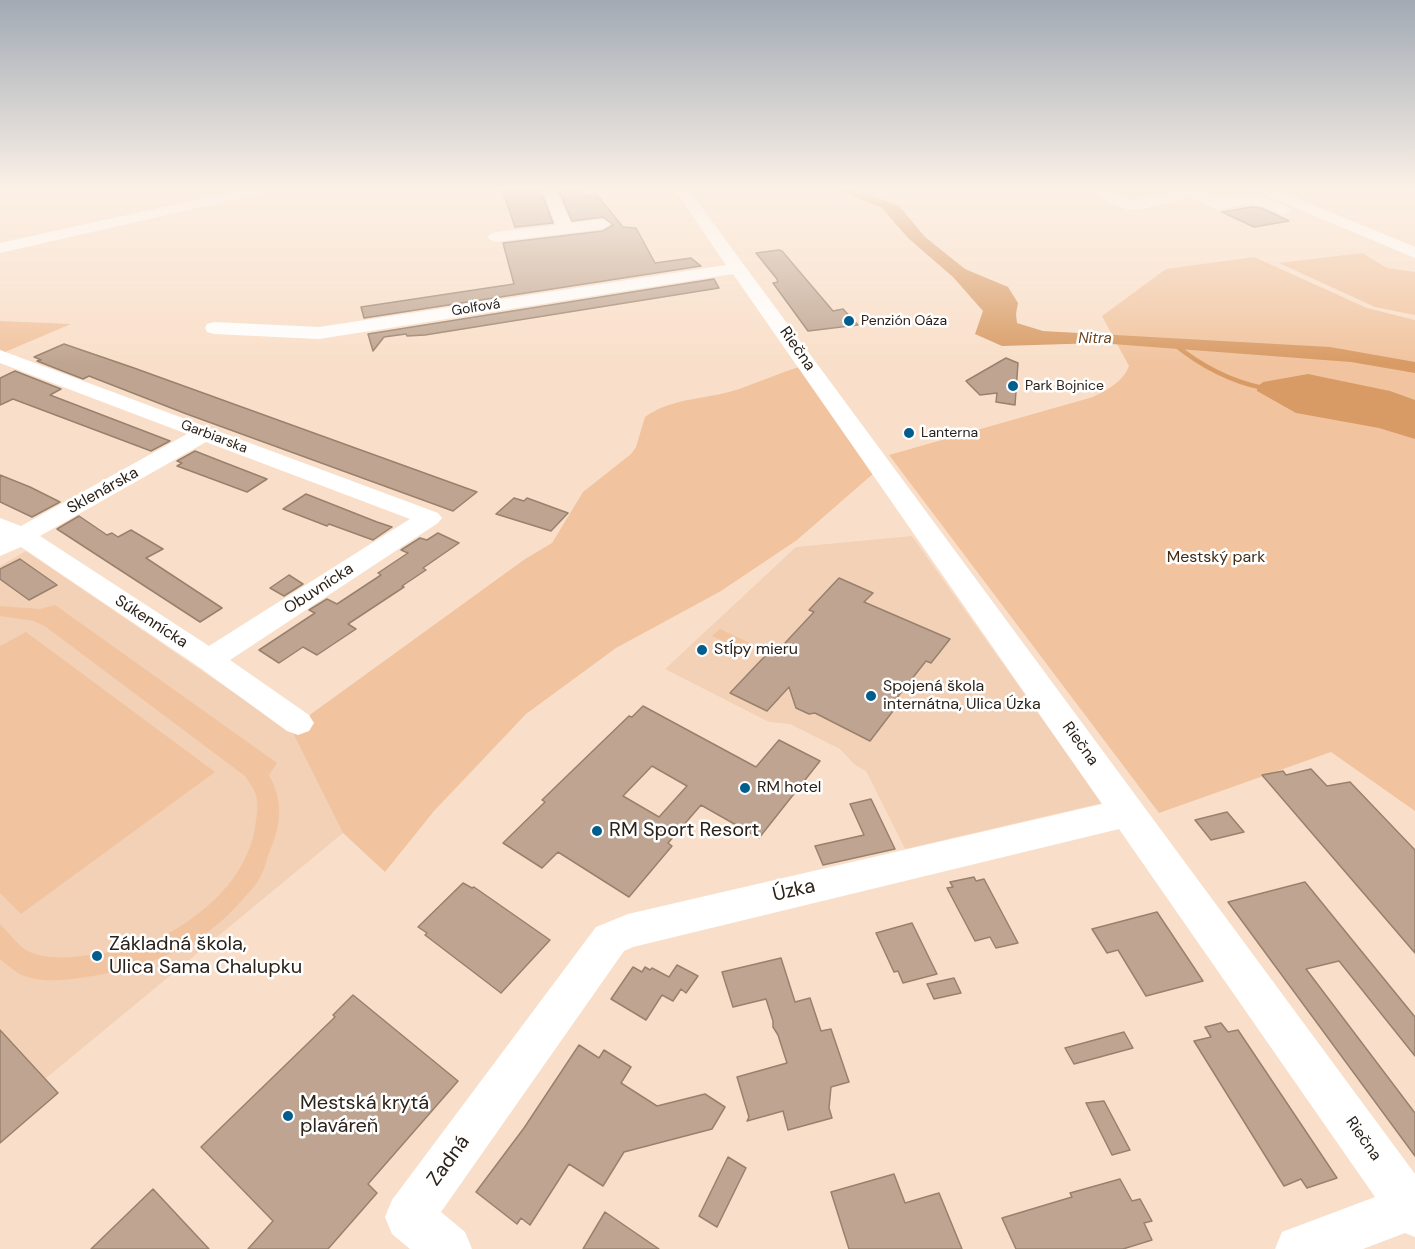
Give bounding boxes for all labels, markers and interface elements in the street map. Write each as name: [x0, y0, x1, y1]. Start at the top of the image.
street label: Golfová: [450, 296, 502, 320]
place label: Penzión Oáza: [861, 313, 947, 329]
marker: Penzión Oáza: [842, 314, 856, 328]
street label: Riečna: [775, 323, 819, 375]
water label: Nitra: [1078, 330, 1112, 348]
place label: Park Bojnice: [1025, 378, 1104, 394]
marker: Park Bojnice: [1006, 379, 1020, 393]
street label: Garbiarska: [178, 417, 250, 457]
place label: Lanterna: [921, 425, 978, 441]
marker: Lanterna: [902, 426, 916, 440]
street label: Sklenárska: [64, 464, 142, 518]
park label: Mestský park: [1167, 548, 1265, 568]
street label: Obuvnícka: [281, 560, 357, 618]
street label: Súkennícka: [111, 591, 191, 653]
place label: Stĺpy mieru: [714, 640, 798, 660]
marker: Stĺpy mieru: [695, 643, 709, 657]
place label: Spojená škola internátna, Ulica Úzka: [883, 677, 1041, 715]
marker: Spojená škola internátna, Ulica Úzka: [864, 689, 878, 703]
street label: Riečna: [1058, 718, 1102, 770]
place label: RM hotel: [757, 778, 821, 798]
marker: RM hotel: [738, 781, 752, 795]
place label: RM Sport Resort: [609, 819, 759, 843]
marker: RM Sport Resort: [590, 824, 604, 838]
street label: Úzka: [770, 874, 818, 908]
place label: Základná škola, Ulica Sama Chalupku: [109, 933, 302, 980]
marker: Základná škola, Ulica Sama Chalupku: [90, 949, 104, 963]
place label: Mestská krytá plaváreň: [300, 1092, 429, 1139]
marker: Mestská krytá plaváreň: [281, 1109, 295, 1123]
street label: Riečna: [1341, 1113, 1385, 1165]
street label: Zadná: [423, 1131, 475, 1191]

